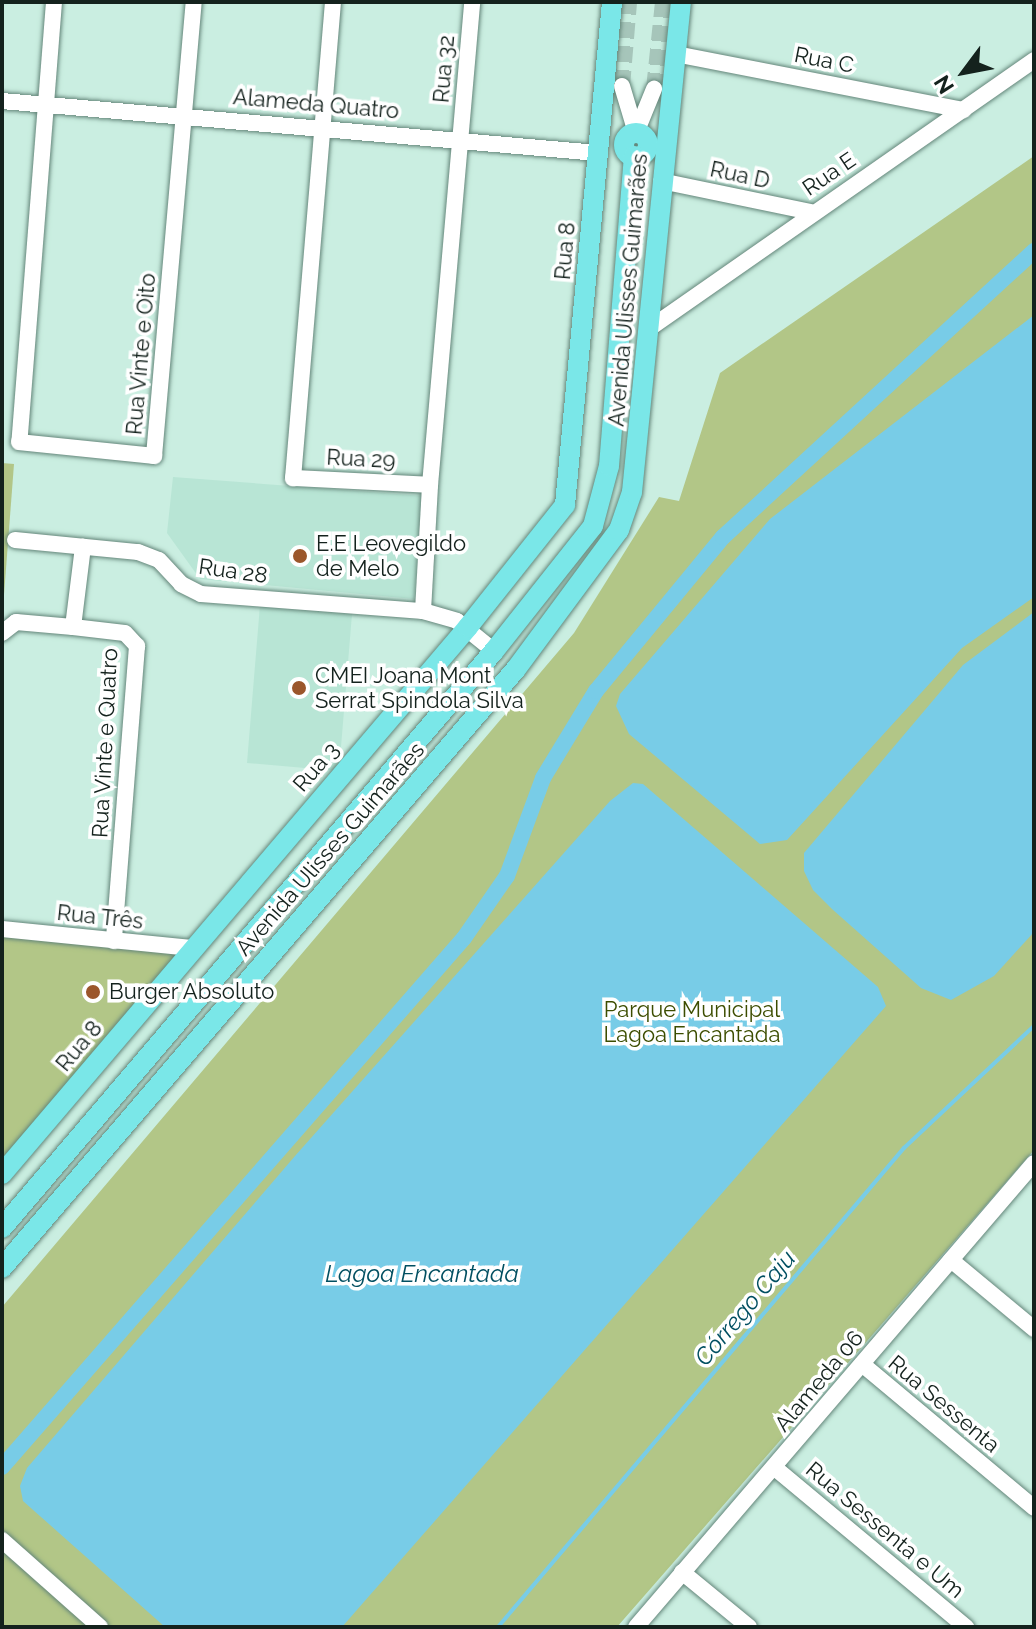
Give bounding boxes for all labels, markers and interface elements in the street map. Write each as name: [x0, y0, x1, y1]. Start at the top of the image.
north arrow: [924, 32, 1004, 112]
street label: Rua 32: [428, 34, 460, 104]
street label: Rua C: [792, 41, 856, 79]
text: N: [928, 71, 959, 99]
street label: Alameda Quatro: [232, 84, 400, 124]
street label: Rua E: [797, 147, 861, 201]
street label: Avenida Ulisses Guimarães: [603, 152, 653, 428]
street label: Rua D: [708, 156, 772, 194]
street label: Rua 8: [549, 221, 581, 281]
street label: Rua Vinte e Oito: [121, 272, 161, 436]
street label: Rua 29: [326, 444, 396, 474]
place label: E.E Leovegildo de Melo: [316, 530, 466, 582]
marker: E.E Leovegildo de Melo: [291, 547, 309, 565]
street label: Rua 28: [197, 553, 269, 589]
street label: Rua Vinte e Quatro: [87, 647, 123, 839]
place label: CMEI Joana Mont Serrat Spindola Silva: [315, 662, 524, 714]
marker: CMEI Joana Mont Serrat Spindola Silva: [290, 679, 308, 697]
street label: Avenida Ulisses Guimarães: [230, 737, 430, 961]
street label: Rua 3: [287, 737, 345, 797]
street label: Rua Três: [55, 899, 145, 935]
place label: Burger Absoluto: [109, 979, 275, 1005]
marker: Burger Absoluto: [84, 983, 102, 1001]
park label: Parque Municipal Lagoa Encantada: [603, 996, 781, 1048]
street label: Rua 8: [50, 1015, 108, 1077]
water label: Córrego Caju: [689, 1245, 801, 1371]
water label: Lagoa Encantada: [325, 1260, 519, 1288]
street label: Alameda 06: [769, 1325, 869, 1437]
street label: Rua Sessenta: [883, 1350, 1005, 1458]
street label: Rua Sessenta e Um: [801, 1456, 969, 1604]

